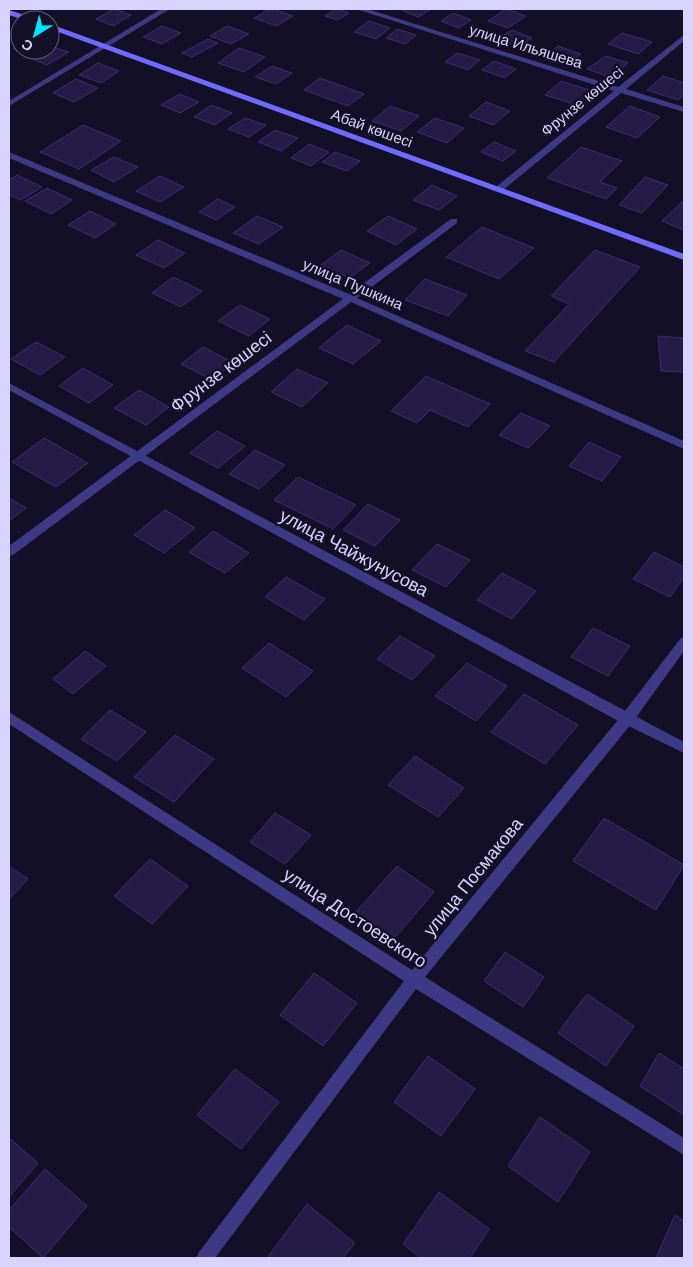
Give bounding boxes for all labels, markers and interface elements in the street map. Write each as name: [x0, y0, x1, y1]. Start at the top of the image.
north arrow: [10, 10, 60, 60]
street label: улица Ильяшева: [467, 21, 585, 71]
text: С: [18, 36, 36, 55]
street label: Фрунзе көшесі: [538, 63, 626, 139]
street label: Абай көшесі: [329, 105, 415, 151]
street label: улица Пушкина: [300, 255, 406, 313]
street label: Фрунзе көшесі: [167, 328, 275, 416]
street label: улица Чайжунусова: [276, 505, 432, 601]
street label: улица Посмакова: [419, 813, 527, 940]
street label: улица Достоевского: [280, 864, 430, 972]

